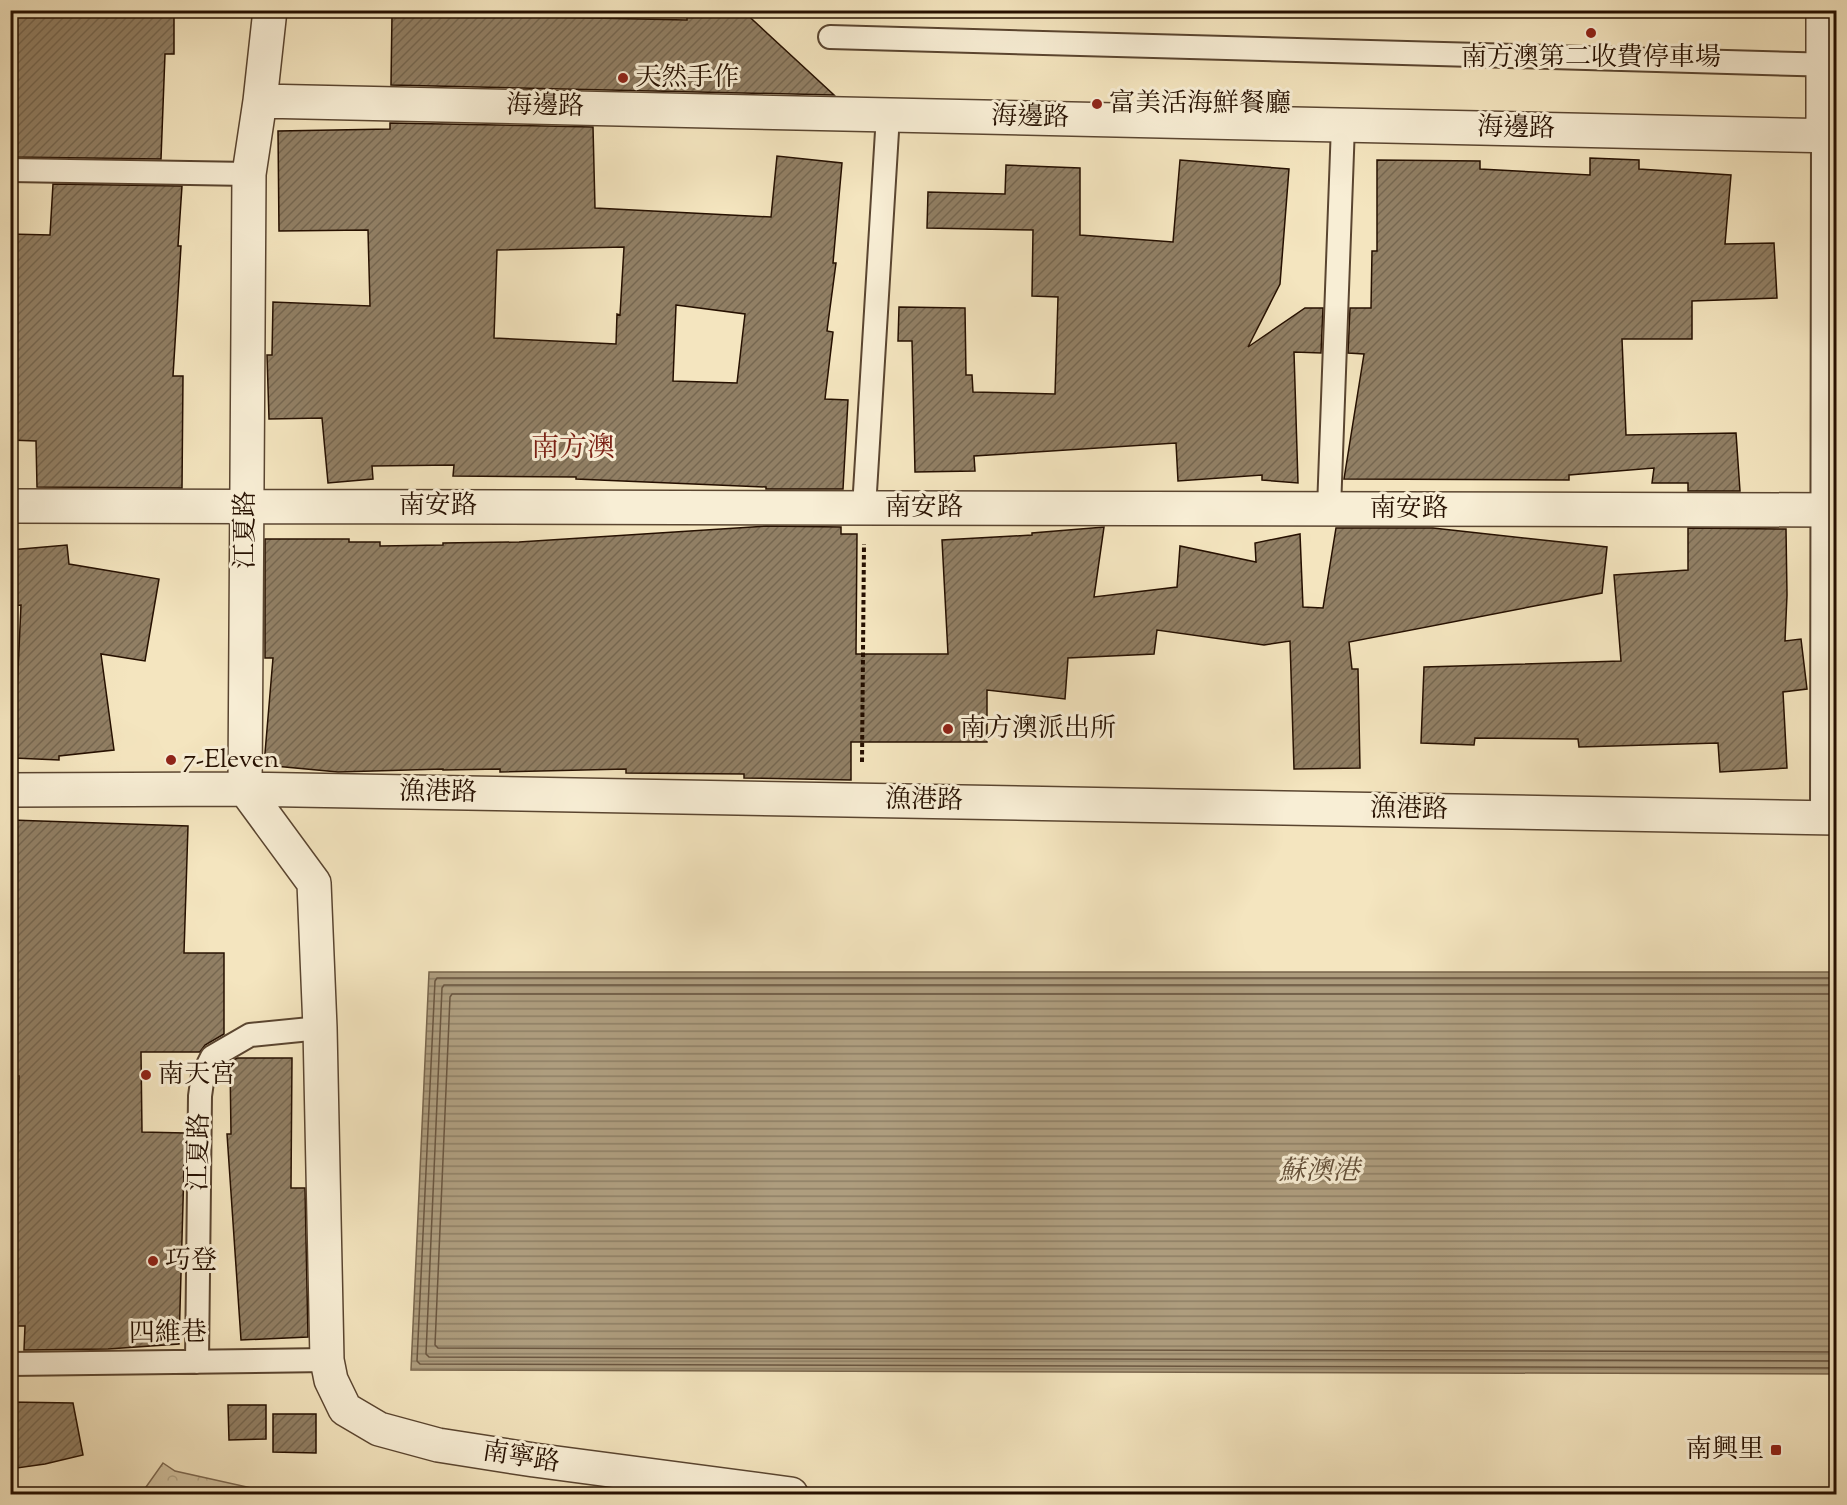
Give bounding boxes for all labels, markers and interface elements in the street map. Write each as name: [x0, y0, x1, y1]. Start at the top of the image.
marker: 南方澳第二收費停車場: [1584, 26, 1598, 40]
place label: 南方澳第二收費停車場: [1461, 40, 1721, 77]
place label: 天然手作: [635, 60, 739, 97]
marker: 天然手作: [616, 71, 630, 85]
place label: 富美活海鮮餐廳: [1109, 86, 1291, 123]
street label: 海邊路: [506, 88, 584, 126]
marker: 富美活海鮮餐廳: [1090, 97, 1104, 111]
street label: 海邊路: [991, 99, 1069, 137]
street label: 海邊路: [1477, 110, 1555, 148]
district label: 南方澳: [531, 429, 615, 469]
street label: 南安路: [399, 488, 477, 525]
street label: 南安路: [885, 490, 963, 527]
street label: 江夏路: [228, 491, 265, 569]
street label: 南安路: [1370, 491, 1448, 528]
place label: 南方澳派出所: [960, 711, 1116, 748]
marker: 南方澳派出所: [941, 722, 955, 736]
place label: 7-Eleven: [183, 742, 279, 779]
marker: 7-Eleven: [164, 753, 178, 767]
street label: 漁港路: [399, 774, 477, 812]
street label: 漁港路: [885, 782, 963, 820]
street label: 漁港路: [1370, 791, 1448, 829]
place label: 南天宮: [158, 1057, 236, 1094]
marker: 南天宮: [139, 1068, 153, 1082]
street label: 江夏路: [181, 1113, 219, 1191]
water label: 蘇澳港: [1279, 1153, 1362, 1192]
place label: 巧登: [165, 1243, 217, 1280]
marker: 巧登: [146, 1254, 160, 1268]
street label: 四維巷: [129, 1315, 207, 1353]
place label: 南興里: [1686, 1432, 1764, 1469]
street label: 南寧路: [480, 1434, 562, 1482]
marker: 南興里: [1769, 1443, 1783, 1457]

